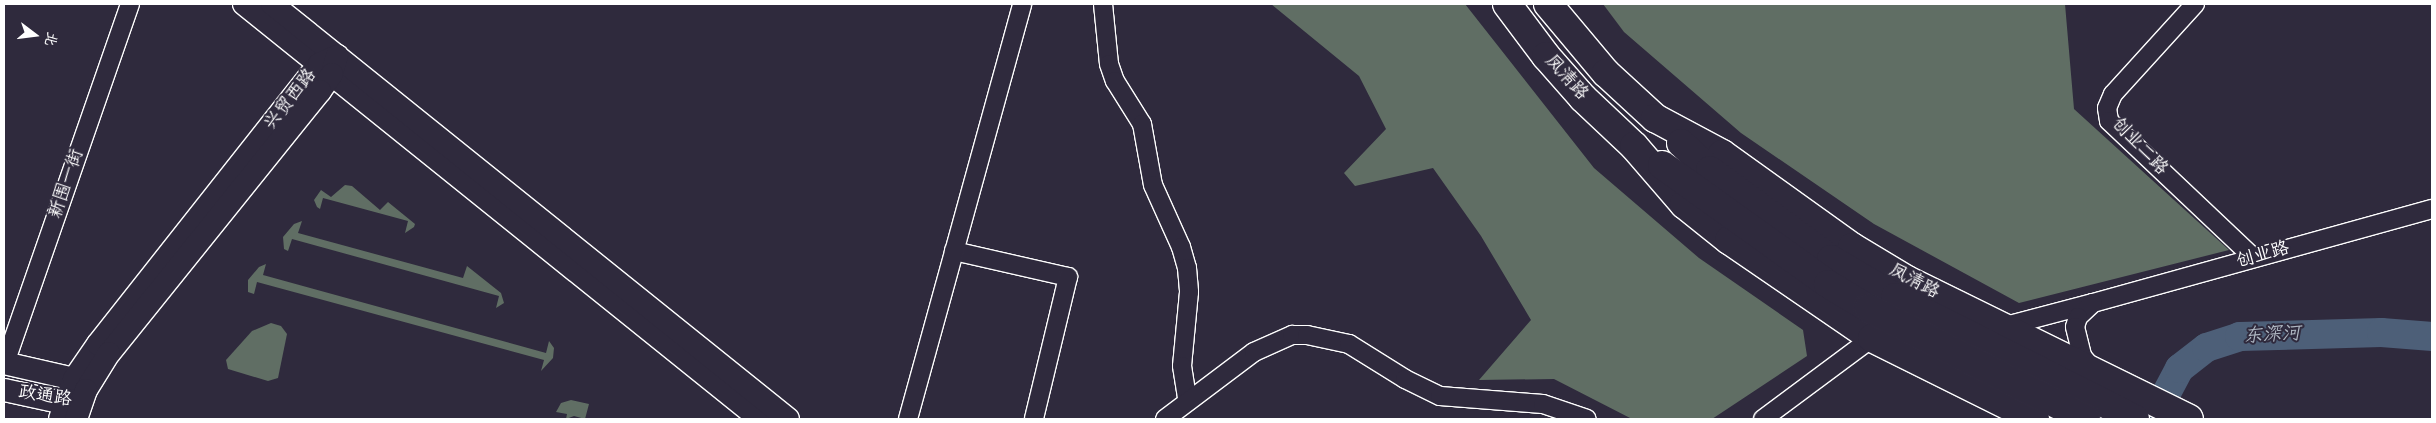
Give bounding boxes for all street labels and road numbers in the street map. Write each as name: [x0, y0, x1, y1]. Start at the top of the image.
street label: 凤清路: [1540, 51, 1592, 105]
street label: 兴贸西路: [260, 65, 322, 135]
street label: 创业二路: [2106, 114, 2172, 180]
street label: 新围一街: [45, 146, 89, 222]
street label: 创业路: [2234, 238, 2292, 274]
street label: 凤清路: [1885, 260, 1943, 304]
street label: 政通路: [17, 382, 73, 412]

